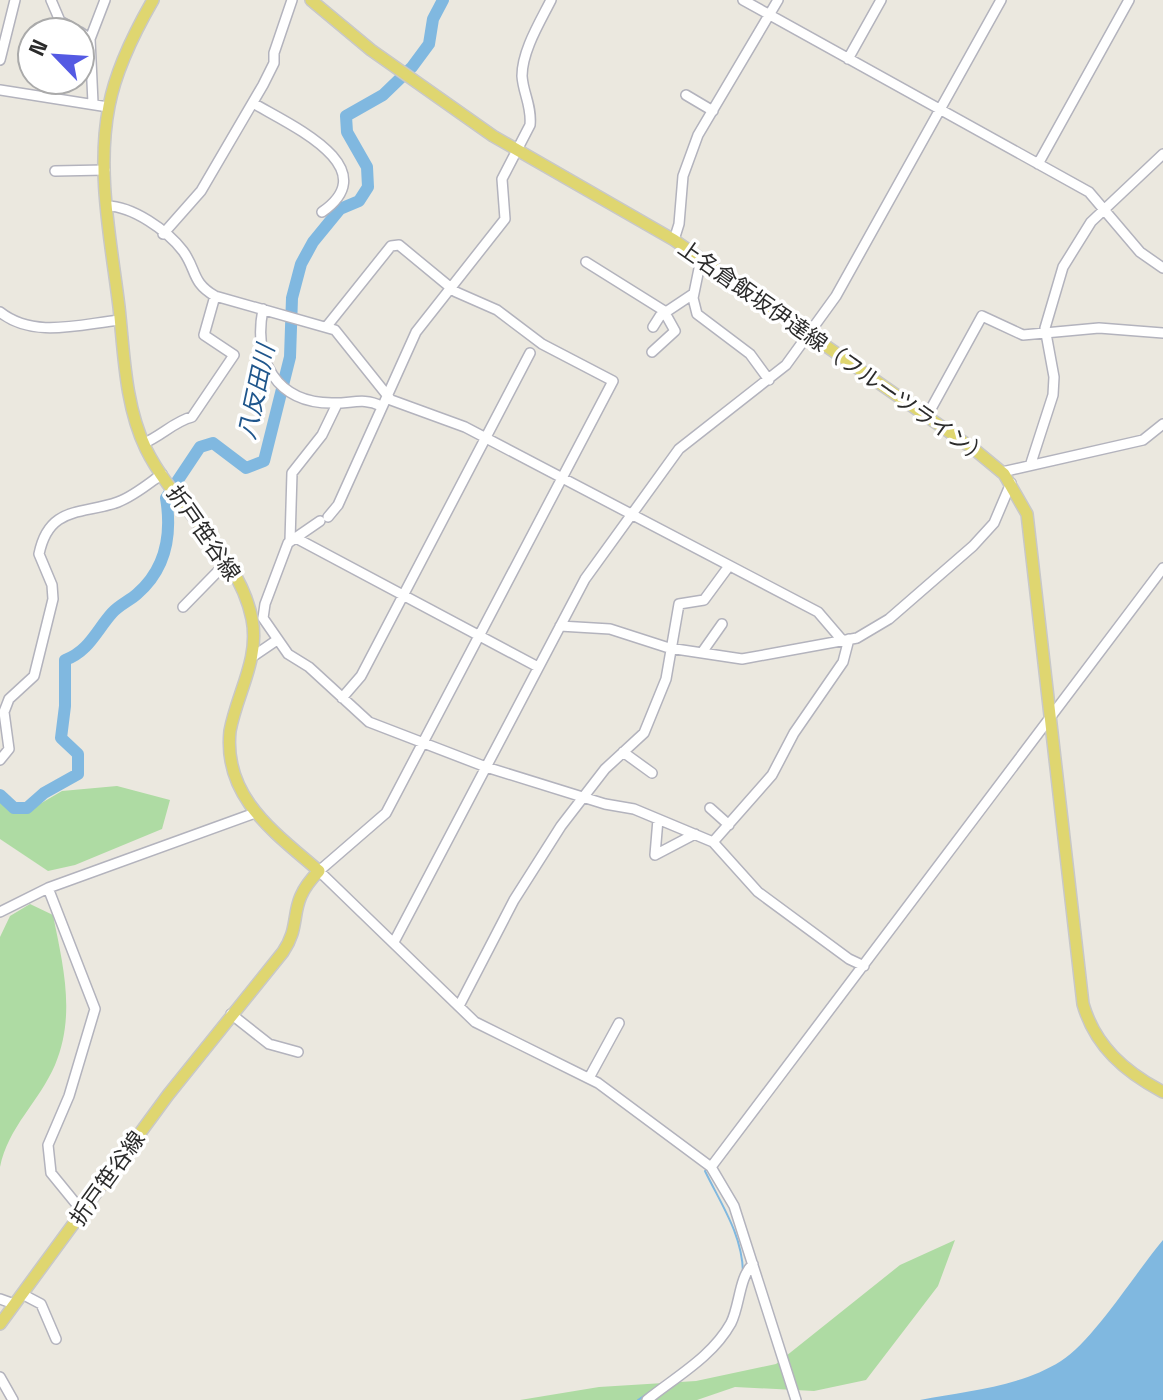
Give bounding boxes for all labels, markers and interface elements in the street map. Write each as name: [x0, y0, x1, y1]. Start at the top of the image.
north arrow: [16, 16, 96, 96]
text: N: [22, 35, 54, 60]
street label: 上名倉飯坂伊達線（フルーツライン）: [673, 233, 995, 471]
water label: 八反田川: [231, 339, 282, 442]
street label: 折戸笹谷線: [161, 480, 247, 586]
street label: 折戸笹谷線: [63, 1125, 151, 1231]

